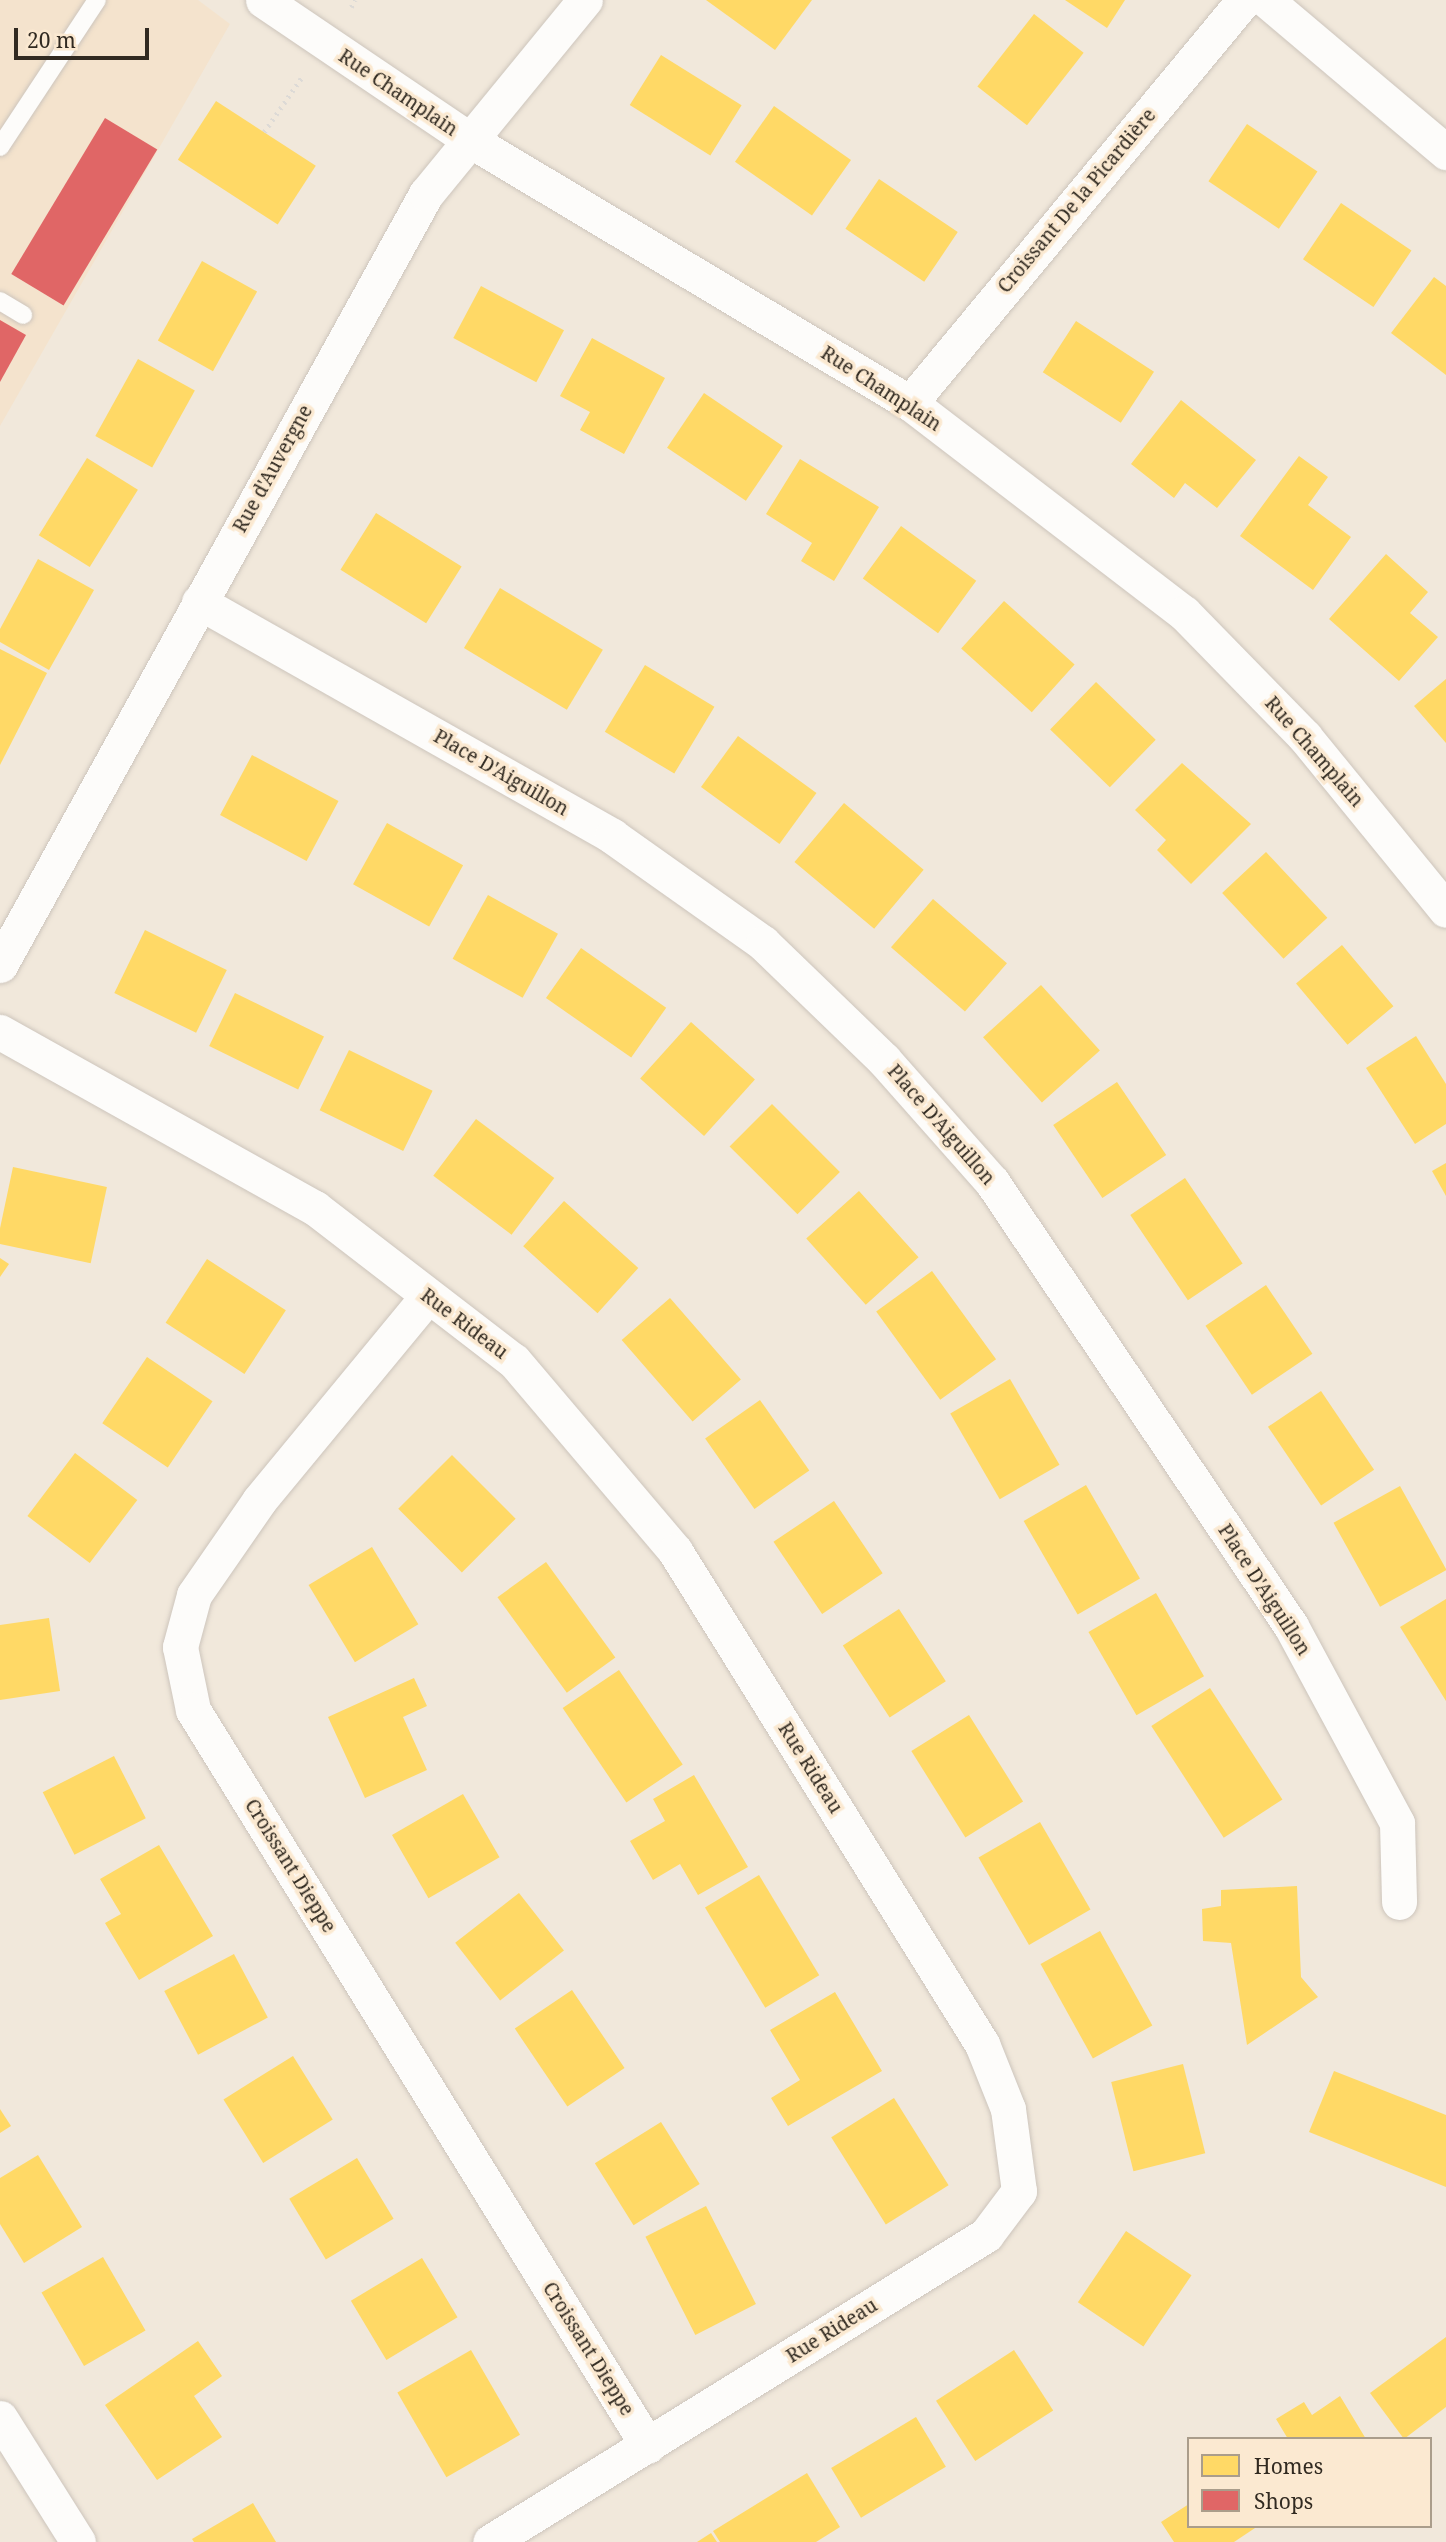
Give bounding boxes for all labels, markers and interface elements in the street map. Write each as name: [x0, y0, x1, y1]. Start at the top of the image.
scale bar: [18, 14, 152, 58]
text: 20 m: [27, 26, 76, 54]
street label: Rue Champlain: [334, 45, 462, 141]
street label: Croissant De la Picardière: [993, 104, 1161, 298]
street label: Rue Champlain: [817, 342, 945, 436]
street label: Rue d'Auvergne: [229, 401, 317, 537]
street label: Rue Champlain: [1260, 692, 1368, 812]
street label: Place D'Aiguillon: [430, 725, 572, 821]
street label: Place D'Aiguillon: [883, 1060, 999, 1190]
street label: Rue Rideau: [416, 1284, 512, 1364]
street label: Place D'Aiguillon: [1213, 1520, 1315, 1660]
street label: Rue Rideau: [773, 1718, 847, 1818]
street label: Croissant Dieppe: [240, 1795, 340, 1937]
street label: Croissant Dieppe: [538, 2278, 638, 2420]
street label: Rue Rideau: [782, 2294, 882, 2368]
legend: [1187, 2437, 1432, 2528]
text: Homes: [1254, 2452, 1323, 2480]
text: Shops: [1254, 2487, 1313, 2515]

